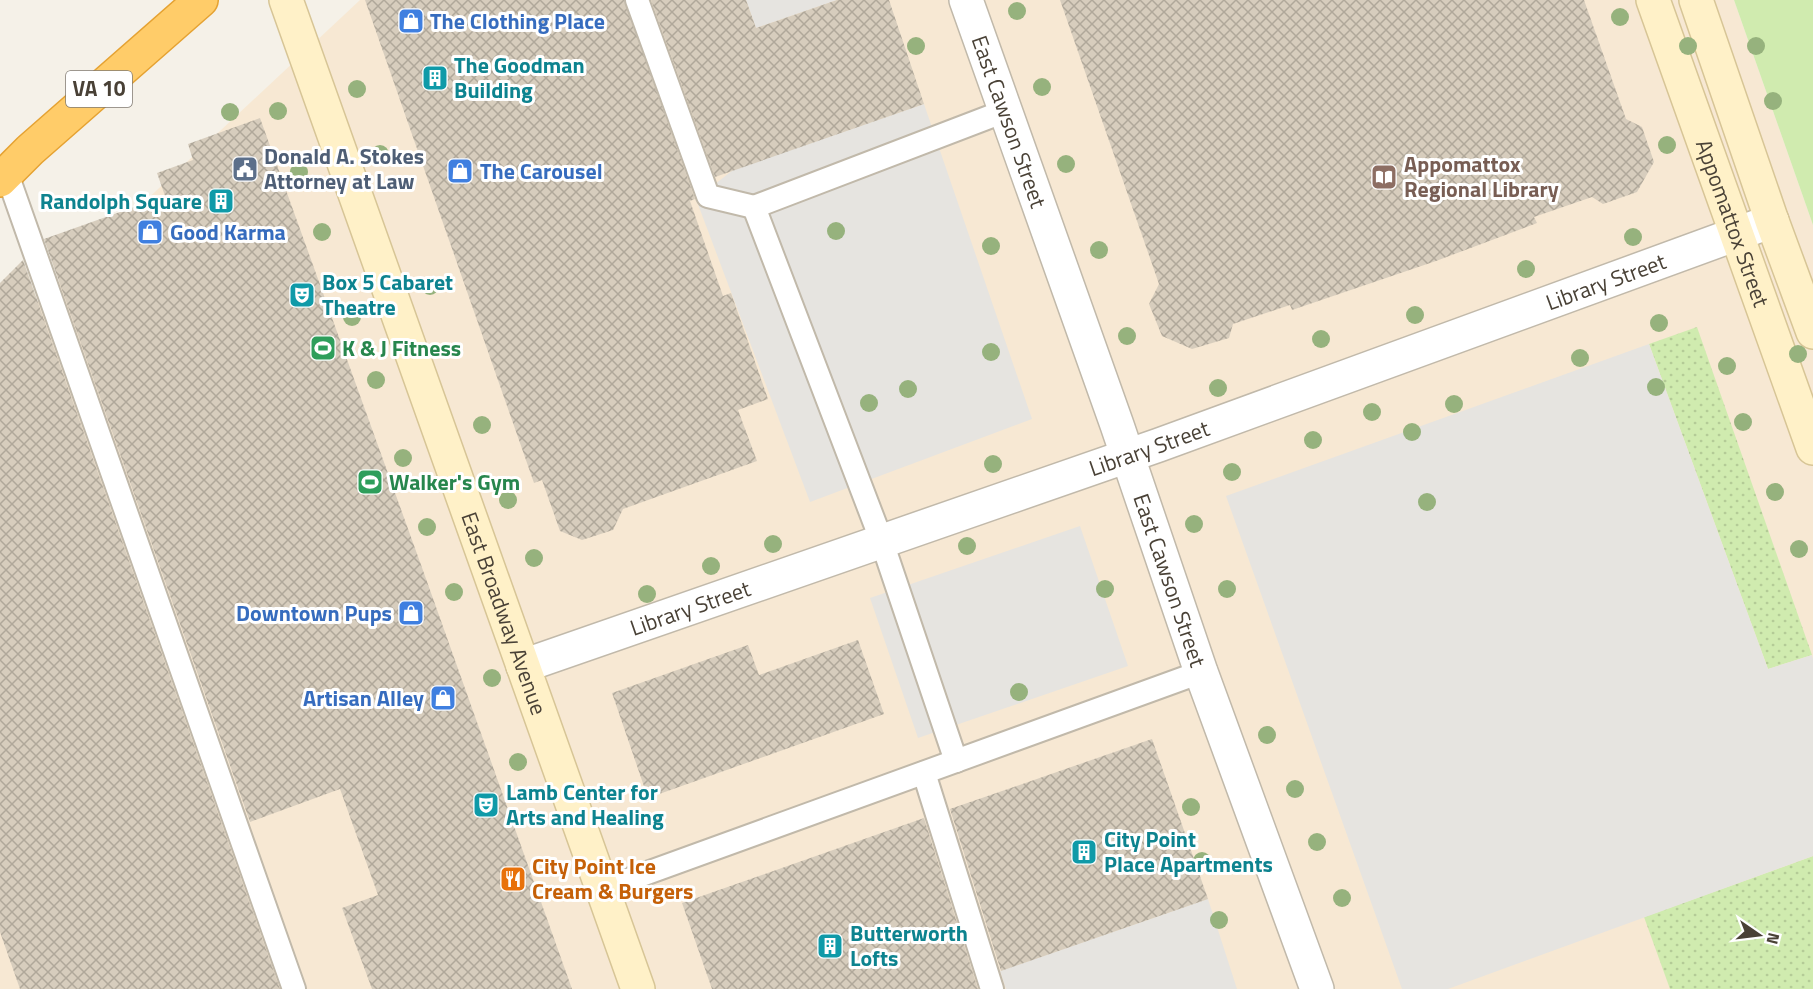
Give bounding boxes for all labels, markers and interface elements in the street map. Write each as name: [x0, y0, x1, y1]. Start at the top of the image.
place label: The Clothing Place: [430, 4, 605, 38]
shop icon: The Clothing Place: [396, 6, 426, 36]
street label: East Cawson Street: [963, 31, 1056, 213]
place label: The Goodman Building: [454, 48, 585, 107]
building icon: The Goodman Building: [420, 63, 450, 93]
road number: VA 10: [66, 71, 132, 107]
street label: Appomattox Street: [1687, 135, 1778, 312]
place label: Donald A. Stokes Attorney at Law: [264, 139, 424, 198]
place label: Appomattox Regional Library: [1404, 147, 1559, 206]
public building icon: Donald A. Stokes Attorney at Law: [230, 154, 260, 184]
place label: The Carousel: [480, 154, 603, 188]
shop icon: The Carousel: [445, 156, 475, 186]
library icon: Appomattox Regional Library: [1369, 162, 1399, 192]
place label: Randolph Square: [40, 184, 202, 218]
building icon: Randolph Square: [206, 186, 236, 216]
place label: Good Karma: [170, 215, 286, 249]
shop icon: Good Karma: [135, 217, 165, 247]
street label: Library Street: [1541, 244, 1671, 319]
place label: Box 5 Cabaret Theatre: [322, 265, 453, 324]
theatre icon: Box 5 Cabaret Theatre: [287, 280, 317, 310]
place label: K & J Fitness: [342, 331, 461, 365]
sports icon: K & J Fitness: [308, 333, 338, 363]
street label: Library Street: [1084, 411, 1214, 485]
place label: Walker's Gym: [389, 465, 520, 499]
sports icon: Walker's Gym: [355, 467, 385, 497]
street label: East Cawson Street: [1125, 489, 1215, 672]
street label: East Broadway Avenue: [453, 507, 556, 719]
street label: Library Street: [625, 571, 755, 645]
place label: Downtown Pups: [236, 596, 392, 630]
shop icon: Downtown Pups: [396, 598, 426, 628]
place label: Artisan Alley: [303, 681, 424, 715]
shop icon: Artisan Alley: [428, 683, 458, 713]
place label: Lamb Center for Arts and Healing: [506, 775, 664, 834]
theatre icon: Lamb Center for Arts and Healing: [471, 790, 501, 820]
place label: City Point Place Apartments: [1104, 822, 1273, 881]
building icon: City Point Place Apartments: [1069, 837, 1099, 867]
place label: City Point Ice Cream & Burgers: [532, 849, 693, 908]
restaurant icon: City Point Ice Cream & Burgers: [498, 864, 528, 894]
north arrow: [1729, 905, 1789, 965]
place label: Butterworth Lofts: [850, 916, 968, 975]
text: N: [1761, 930, 1787, 947]
building icon: Butterworth Lofts: [815, 931, 845, 961]

